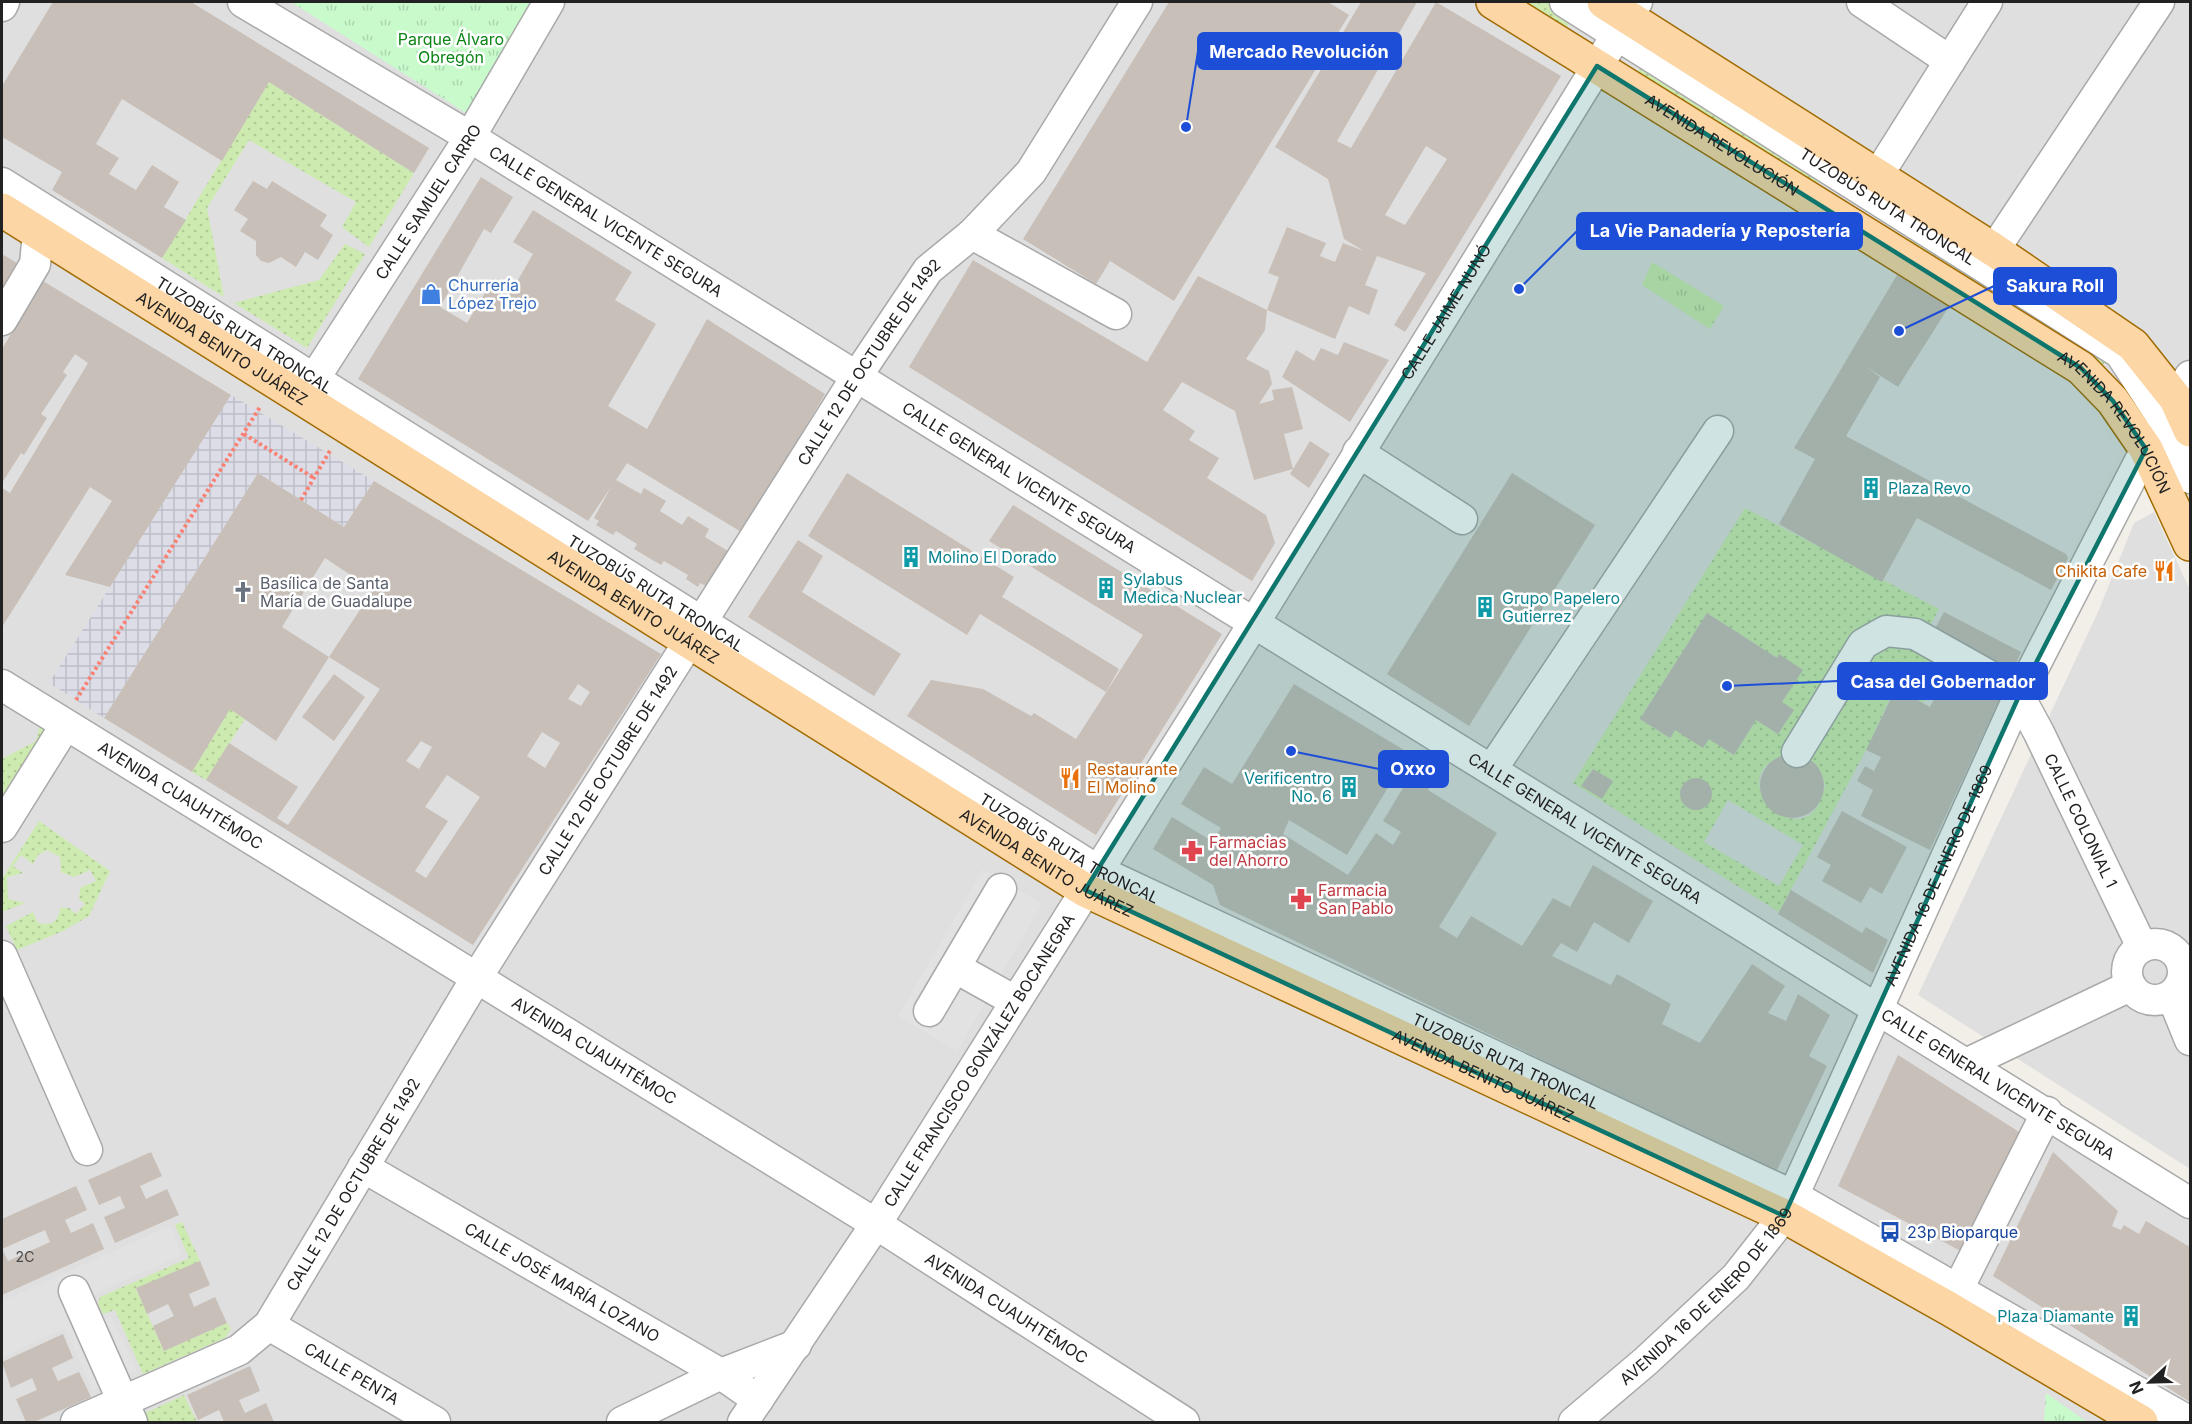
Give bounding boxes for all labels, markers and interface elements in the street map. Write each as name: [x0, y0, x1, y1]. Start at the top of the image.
park label: Parque Álvaro Obregón: [398, 29, 504, 67]
callout: Mercado Revolución: [1198, 33, 1401, 69]
text: Mercado Revolución: [1209, 41, 1389, 62]
street label: AVENIDA REVOLUCIÓN: [1642, 89, 1803, 200]
street label: CALLE SAMUEL CARRO: [371, 121, 485, 283]
street label: CALLE GENERAL VICENTE SEGURA: [485, 141, 726, 301]
street label: TUZOBÚS RUTA TRONCAL: [1796, 143, 1980, 269]
callout: La Vie Panadería y Repostería: [1577, 213, 1862, 249]
text: La Vie Panadería y Repostería: [1590, 220, 1850, 241]
street label: CALLE JAIME NUNÓ: [1396, 240, 1495, 383]
street label: CALLE 12 DE OCTUBRE DE 1492: [793, 254, 944, 469]
callout: Sakura Roll: [1994, 268, 2116, 304]
street label: TUZOBÚS RUTA TRONCAL: [152, 272, 336, 398]
place label: Churrería López Trejo: [448, 275, 537, 313]
text: Sakura Roll: [2006, 275, 2104, 296]
shop icon: Churrería López Trejo: [419, 282, 443, 306]
street label: AVENIDA BENITO JUÁREZ: [133, 287, 311, 409]
street label: AVENIDA REVOLUCIÓN: [2054, 346, 2175, 497]
street label: CALLE GENERAL VICENTE SEGURA: [899, 397, 1139, 557]
building icon: Plaza Revo: [1859, 476, 1883, 500]
place label: Plaza Revo: [1888, 478, 1971, 498]
street label: TUZOBÚS RUTA TRONCAL: [564, 531, 748, 656]
street label: AVENIDA BENITO JUÁREZ: [544, 545, 723, 668]
building icon: Molino El Dorado: [899, 545, 923, 569]
place label: Molino El Dorado: [928, 547, 1057, 567]
restaurant icon: Chikita Cafe: [2152, 559, 2176, 583]
place label: Chikita Cafe: [2055, 561, 2147, 581]
place label: Sylabus Medica Nuclear: [1123, 569, 1242, 607]
place label: Basílica de Santa María de Guadalupe: [260, 573, 412, 611]
building icon: Sylabus Medica Nuclear: [1094, 576, 1118, 600]
church icon: Basílica de Santa María de Guadalupe: [231, 580, 255, 604]
place label: Grupo Papelero Gutierrez: [1502, 588, 1620, 626]
building icon: Grupo Papelero Gutierrez: [1473, 595, 1497, 619]
street label: CALLE 12 DE OCTUBRE DE 1492: [534, 662, 681, 879]
callout: Casa del Gobernador: [1838, 663, 2047, 699]
text: Casa del Gobernador: [1850, 671, 2036, 692]
street label: AVENIDA CUAUHTÉMOC: [95, 737, 267, 854]
street label: CALLE GENERAL VICENTE SEGURA: [1465, 748, 1706, 908]
street label: CALLE COLONIAL 1: [2040, 750, 2122, 891]
callout: Oxxo: [1379, 751, 1448, 787]
text: Oxxo: [1390, 758, 1436, 779]
place label: Restaurante El Molino: [1087, 759, 1177, 797]
street label: AVENIDA 16 DE ENERO DE 1869: [1879, 762, 1997, 989]
restaurant icon: Restaurante El Molino: [1058, 766, 1082, 790]
place label: Verificentro No. 6: [1244, 768, 1332, 806]
building icon: Verificentro No. 6: [1337, 775, 1361, 799]
street label: TUZOBÚS RUTA TRONCAL: [976, 789, 1162, 908]
street label: AVENIDA BENITO JUÁREZ: [956, 804, 1137, 921]
place label: Farmacias del Ahorro: [1209, 832, 1288, 870]
pharmacy icon: Farmacias del Ahorro: [1180, 839, 1204, 863]
place label: Farmacia San Pablo: [1318, 880, 1394, 918]
pharmacy icon: Farmacia San Pablo: [1289, 887, 1313, 911]
street label: CALLE FRANCISCO GONZÁLEZ BOCANEGRA: [879, 910, 1079, 1211]
street label: AVENIDA CUAUHTÉMOC: [508, 992, 680, 1109]
street label: CALLE GENERAL VICENTE SEGURA: [1878, 1004, 2119, 1164]
street label: TUZOBÚS RUTA TRONCAL: [1409, 1009, 1603, 1114]
street label: AVENIDA BENITO JUÁREZ: [1389, 1025, 1577, 1127]
street label: CALLE 12 DE OCTUBRE DE 1492: [282, 1074, 424, 1294]
street label: AVENIDA 16 DE ENERO DE 1869: [1615, 1204, 1796, 1389]
street label: CALLE JOSÉ MARÍA LOZANO: [461, 1218, 663, 1346]
bus stop icon: 23p Bioparque: [1878, 1220, 1902, 1244]
place label: 23p Bioparque: [1907, 1222, 2018, 1242]
house number: 2C: [16, 1248, 34, 1265]
street label: AVENIDA CUAUHTÉMOC: [921, 1248, 1092, 1368]
building icon: Plaza Diamante: [2119, 1304, 2143, 1328]
place label: Plaza Diamante: [1997, 1306, 2114, 1326]
street label: CALLE PENTA: [301, 1338, 403, 1409]
north arrow: [2120, 1352, 2180, 1412]
text: N: [2125, 1378, 2148, 1397]

